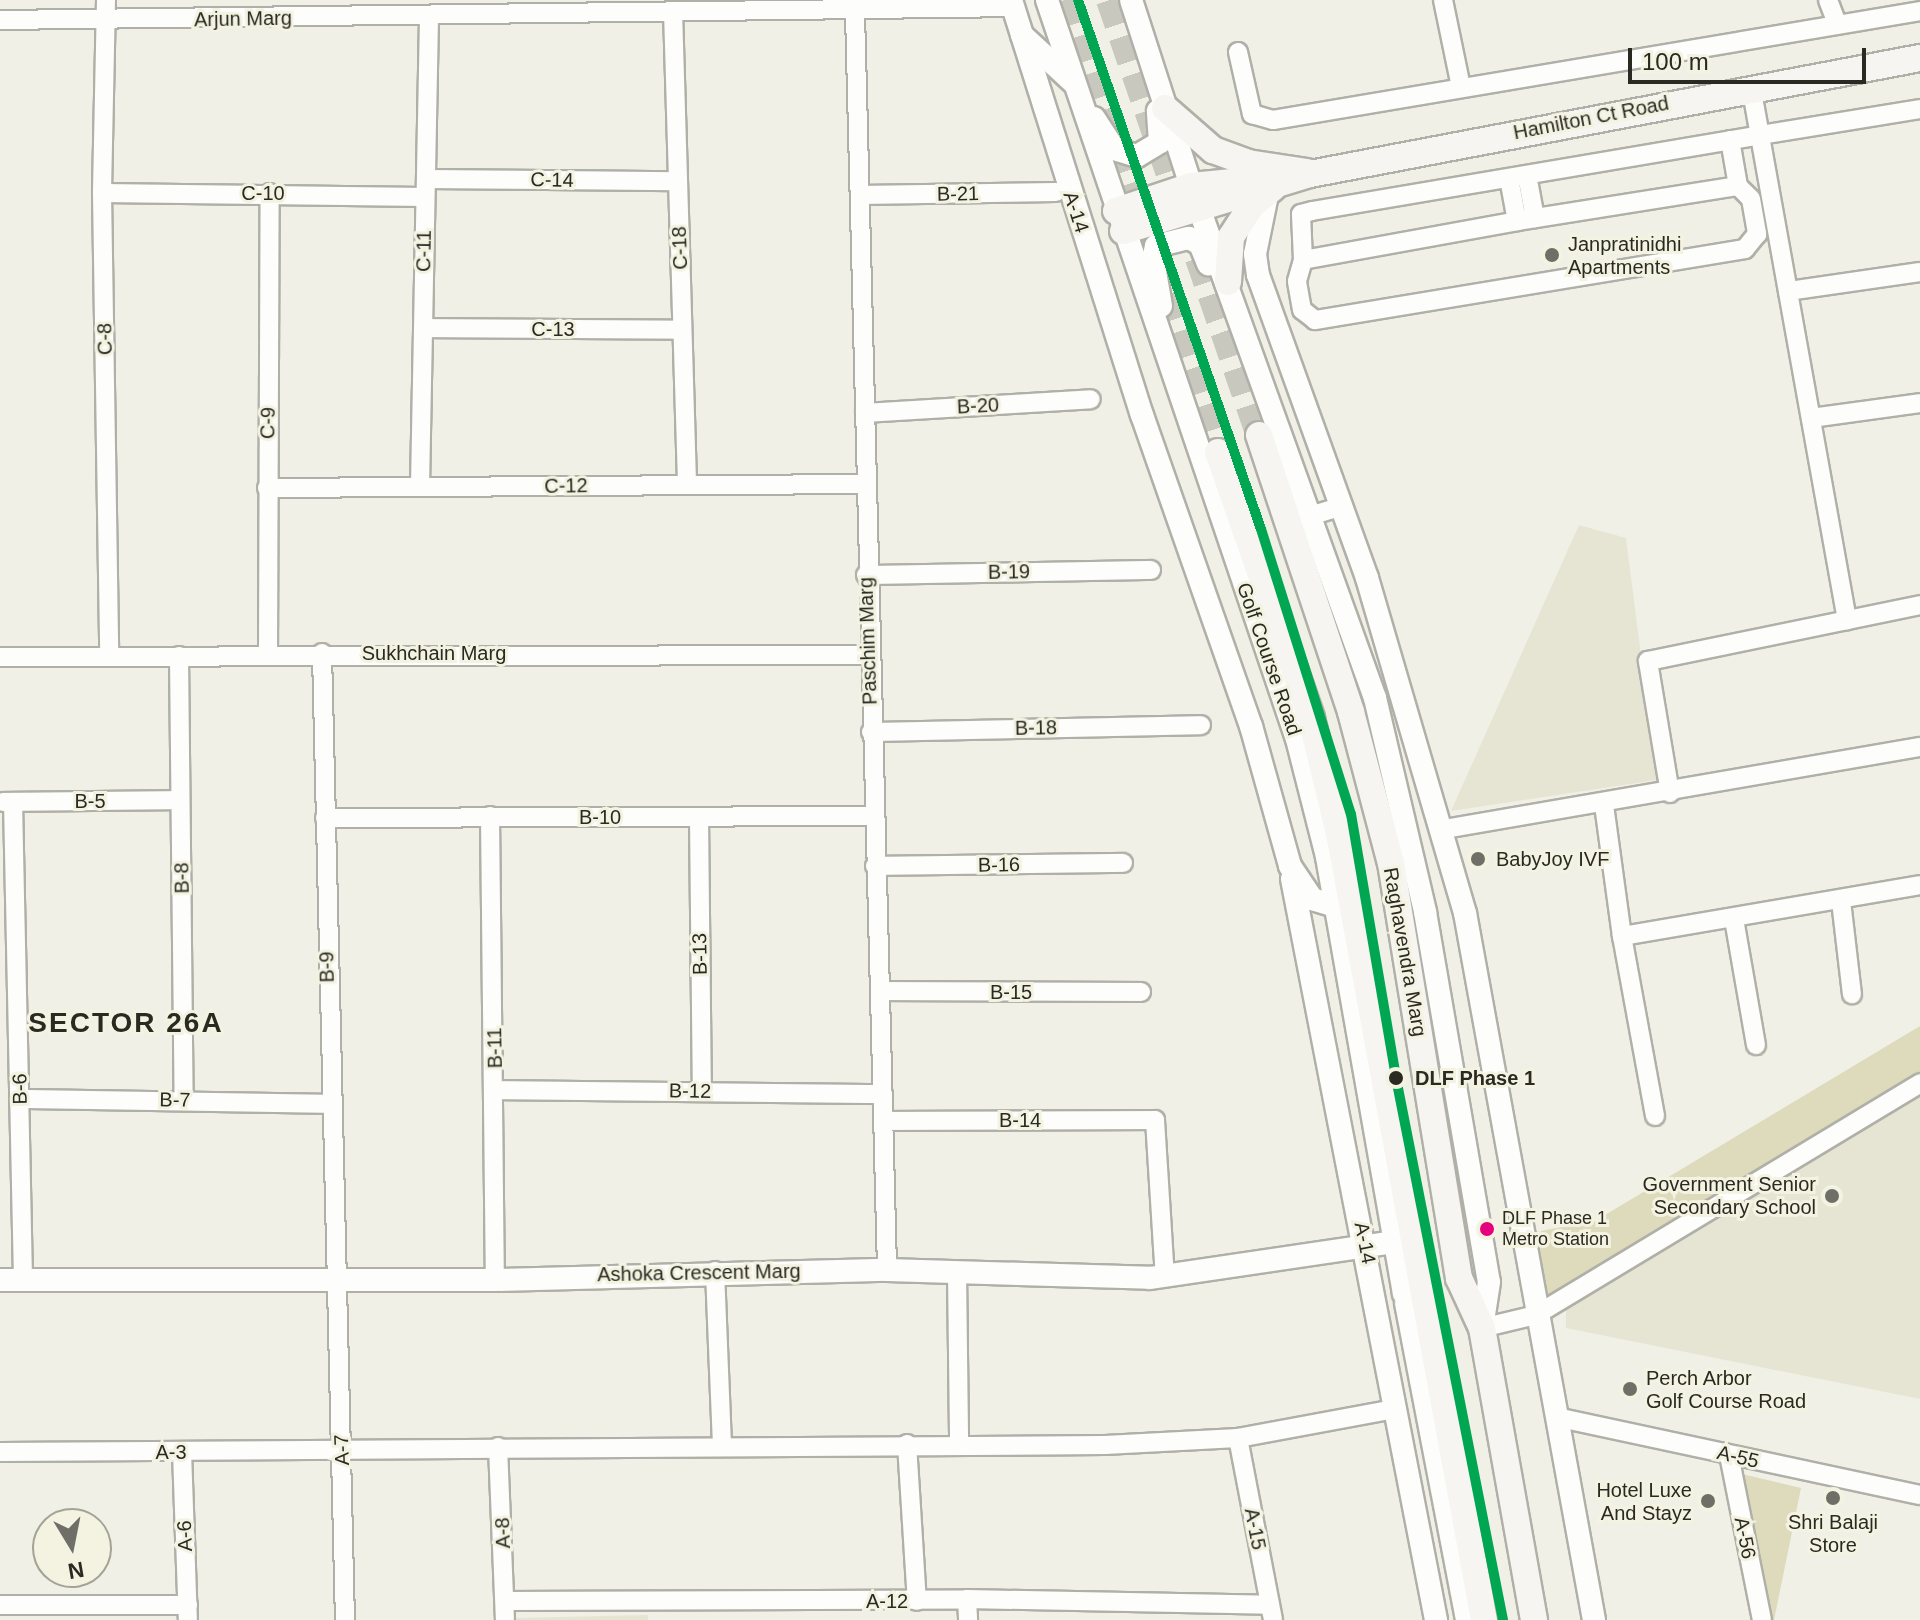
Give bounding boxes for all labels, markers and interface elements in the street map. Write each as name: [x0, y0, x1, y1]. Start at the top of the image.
street label: Arjun Marg: [194, 6, 292, 32]
scale bar: [1632, 32, 1870, 82]
text: 100 m: [1642, 48, 1709, 75]
street label: Hamilton Ct Road: [1511, 91, 1671, 145]
street label: C-14: [530, 168, 574, 192]
street label: C-10: [241, 181, 285, 205]
street label: B-21: [937, 182, 979, 206]
street label: A-14: [1058, 188, 1094, 236]
street label: C-18: [667, 226, 693, 270]
street label: C-11: [412, 230, 436, 272]
place label: Janpratinidhi Apartments: [1568, 232, 1681, 279]
marker: Janpratinidhi Apartments: [1543, 246, 1561, 264]
street label: C-13: [531, 317, 575, 341]
street label: C-8: [93, 323, 117, 355]
street label: B-20: [956, 393, 1000, 419]
street label: C-9: [256, 407, 280, 439]
street label: C-12: [544, 474, 588, 498]
street label: B-19: [988, 560, 1030, 584]
street label: Paschim Marg: [854, 577, 882, 705]
street label: Golf Course Road: [1232, 579, 1306, 739]
street label: Sukhchain Marg: [362, 641, 506, 665]
street label: B-18: [1015, 716, 1057, 740]
street label: B-5: [74, 789, 106, 813]
street label: B-10: [579, 805, 621, 829]
place label: BabyJoy IVF: [1496, 847, 1609, 871]
marker: BabyJoy IVF: [1467, 848, 1489, 870]
street label: B-16: [978, 853, 1020, 877]
street label: B-8: [170, 862, 194, 894]
street label: Raghavendra Marg: [1378, 866, 1432, 1038]
street label: B-13: [688, 933, 712, 975]
street label: B-9: [315, 951, 339, 983]
street label: B-15: [990, 980, 1032, 1004]
district label: SECTOR 26A: [28, 1006, 224, 1040]
street label: B-11: [483, 1027, 507, 1069]
marker: DLF Phase 1: [1384, 1066, 1408, 1090]
place label: DLF Phase 1: [1415, 1066, 1535, 1090]
street label: B-6: [8, 1073, 32, 1105]
street label: B-12: [669, 1079, 711, 1103]
street label: B-7: [159, 1088, 191, 1112]
street label: B-14: [999, 1108, 1041, 1132]
place label: Government Senior Secondary School: [1643, 1172, 1816, 1219]
marker: Government Senior Secondary School: [1823, 1187, 1841, 1205]
place label: DLF Phase 1 Metro Station: [1502, 1208, 1609, 1250]
street label: A-14: [1349, 1220, 1381, 1266]
marker: DLF Phase 1 Metro Station: [1479, 1221, 1495, 1237]
street label: Ashoka Crescent Marg: [597, 1259, 801, 1287]
place label: Perch Arbor Golf Course Road: [1646, 1366, 1806, 1413]
marker: Perch Arbor Golf Course Road: [1621, 1380, 1639, 1398]
street label: A-7: [329, 1434, 355, 1466]
street label: A-3: [155, 1440, 187, 1464]
street label: A-55: [1715, 1441, 1761, 1473]
place label: Hotel Luxe And Stayz: [1596, 1478, 1692, 1525]
marker: Shri Balaji Store: [1824, 1489, 1842, 1507]
marker: Hotel Luxe And Stayz: [1699, 1492, 1717, 1510]
street label: A-15: [1239, 1506, 1271, 1552]
north arrow: [32, 1508, 112, 1588]
place label: Shri Balaji Store: [1788, 1510, 1878, 1557]
street label: A-56: [1729, 1515, 1761, 1561]
street label: A-8: [490, 1517, 516, 1549]
street label: A-6: [172, 1520, 198, 1552]
text: N: [66, 1556, 86, 1584]
street label: A-12: [866, 1589, 908, 1613]

